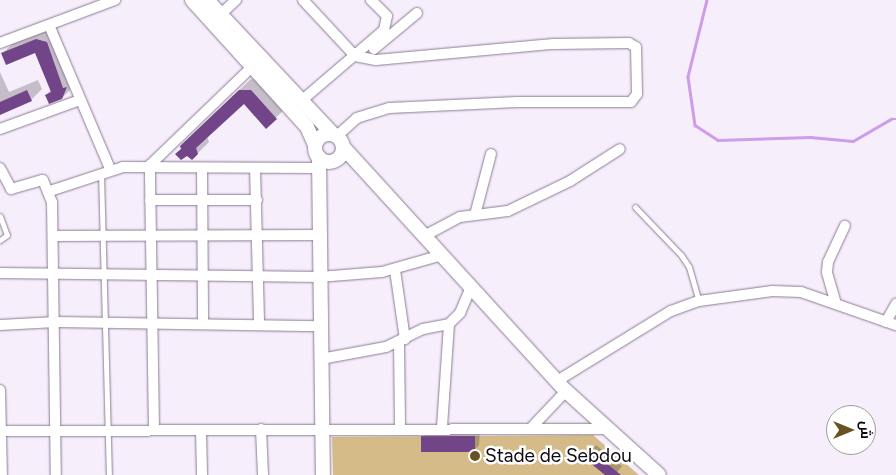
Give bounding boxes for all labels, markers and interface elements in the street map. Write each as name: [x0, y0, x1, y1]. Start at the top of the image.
north arrow: [826, 405, 876, 455]
text: ش: [857, 421, 874, 439]
place label: Stade de Sebdou: [485, 445, 632, 467]
marker: Stade de Sebdou: [469, 450, 481, 462]

